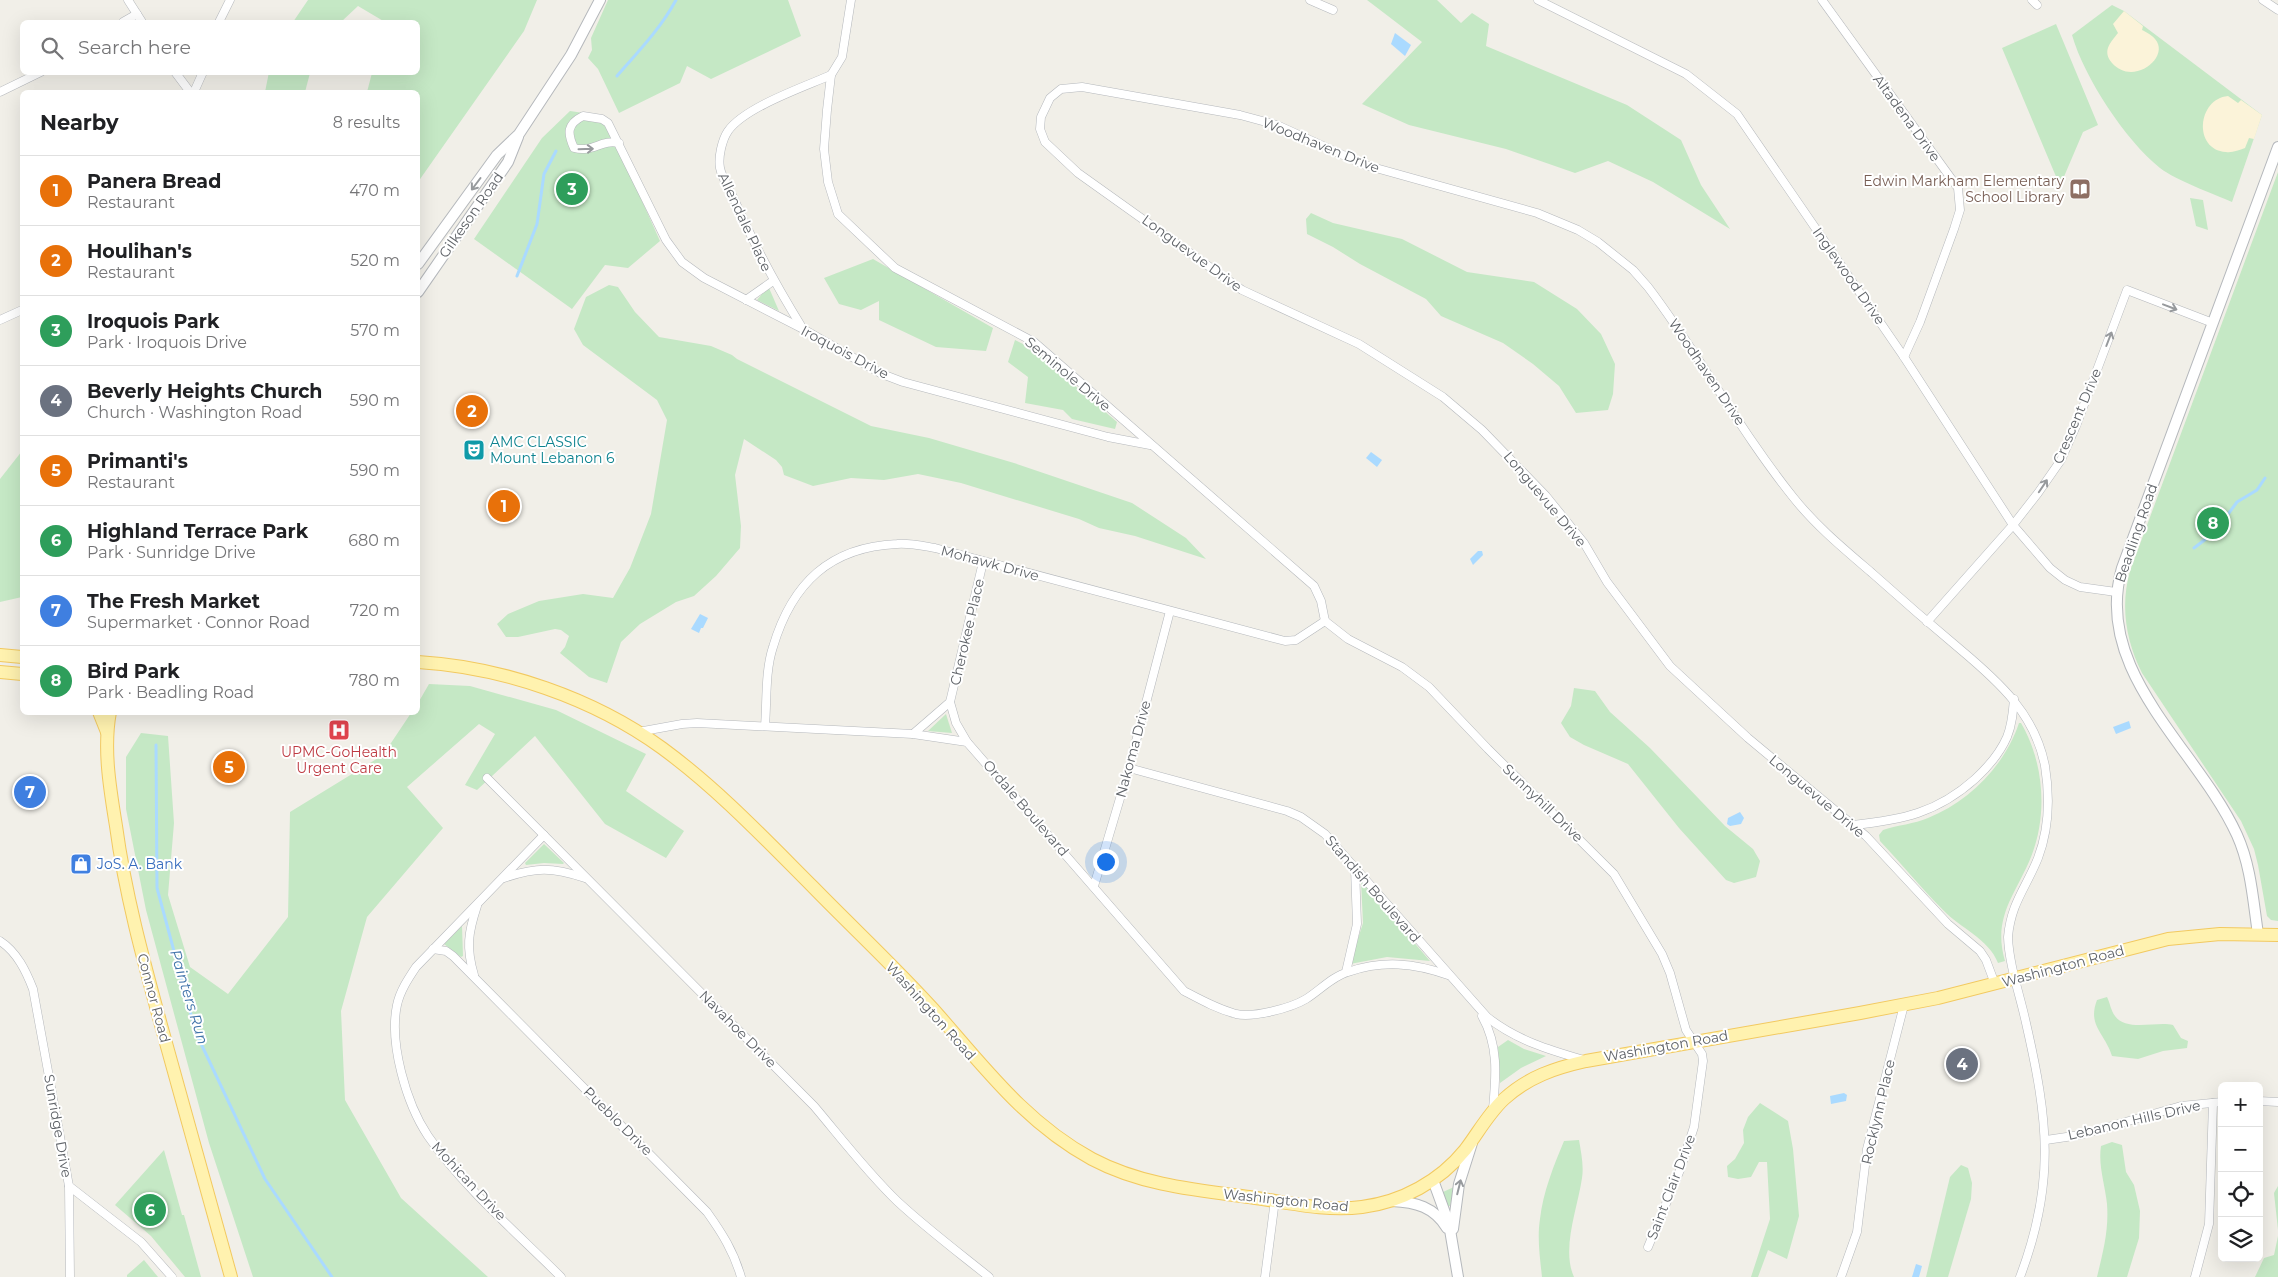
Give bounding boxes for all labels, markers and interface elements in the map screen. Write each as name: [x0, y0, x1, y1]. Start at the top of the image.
search box: [20, 20, 420, 75]
icon: search: [38, 34, 66, 62]
text: Search here: [78, 36, 191, 59]
street label: Altadena Drive: [1869, 71, 1945, 165]
text: Nearby: [40, 110, 119, 135]
text: 8 results: [333, 113, 400, 132]
street label: Woodhaven Drive: [1260, 113, 1382, 177]
one-way arrow: [577, 144, 593, 154]
street label: Gilkeson Road: [435, 169, 507, 261]
text: Panera Bread: [87, 170, 221, 193]
pin: 3: [556, 170, 588, 208]
street label: Allendale Place: [714, 170, 776, 274]
place label: Edwin Markham Elementary School Library: [1863, 172, 2064, 206]
one-way arrow: [470, 177, 481, 190]
library icon: Edwin Markham Elementary School Library: [2068, 177, 2092, 201]
text: 1: [53, 181, 59, 200]
text: 470 m: [349, 181, 400, 200]
text: Restaurant: [87, 193, 175, 212]
street label: Longuevue Drive: [1138, 211, 1246, 295]
street label: Inglewood Drive: [1809, 224, 1889, 328]
text: Houlihan's: [87, 240, 192, 263]
text: 2: [51, 251, 61, 270]
text: 520 m: [350, 251, 400, 270]
text: Restaurant: [87, 263, 175, 282]
one-way arrow: [2162, 302, 2177, 312]
text: Iroquois Park: [87, 310, 219, 333]
street label: Woodhaven Drive: [1665, 315, 1749, 429]
text: 3: [51, 321, 61, 340]
text: 570 m: [350, 321, 400, 340]
street label: Iroquois Drive: [798, 321, 892, 383]
one-way arrow: [2105, 331, 2114, 347]
text: Park · Iroquois Drive: [87, 333, 247, 352]
street label: Seminole Drive: [1021, 333, 1115, 415]
street label: Crescent Drive: [2049, 365, 2105, 467]
text: Beverly Heights Church: [87, 380, 322, 403]
text: 4: [50, 391, 62, 410]
text: 590 m: [349, 391, 400, 410]
pin: 2: [456, 392, 488, 430]
text: Church · Washington Road: [87, 403, 302, 422]
place label: AMC CLASSIC Mount Lebanon 6: [490, 433, 615, 467]
theatre icon: AMC CLASSIC Mount Lebanon 6: [462, 438, 486, 462]
street label: Longuevue Drive: [1500, 447, 1590, 551]
text: Primanti's: [87, 450, 188, 473]
text: 5: [51, 461, 61, 480]
text: 590 m: [349, 461, 400, 480]
text: Restaurant: [87, 473, 175, 492]
one-way arrow: [2038, 480, 2048, 494]
street label: Beadling Road: [2111, 481, 2161, 585]
pin: 1: [488, 487, 520, 525]
pin: 8: [2197, 504, 2229, 542]
text: Highland Terrace Park: [87, 520, 308, 543]
text: 6: [51, 531, 61, 550]
text: 680 m: [348, 531, 400, 550]
street label: Mohawk Drive: [939, 541, 1041, 585]
text: Park · Sunridge Drive: [87, 543, 256, 562]
street label: Cherokee Place: [946, 577, 988, 687]
text: The Fresh Market: [87, 590, 260, 613]
text: 7: [51, 601, 61, 620]
text: 720 m: [350, 601, 400, 620]
text: Supermarket · Connor Road: [87, 613, 310, 632]
text: Bird Park: [87, 660, 180, 683]
text: 8: [51, 671, 61, 690]
text: 780 m: [349, 671, 400, 690]
text: Park · Beadling Road: [87, 683, 254, 702]
street label: Nakoma Drive: [1111, 698, 1155, 800]
hospital icon: UPMC-GoHealth Urgent Care: [327, 718, 351, 742]
place label: UPMC-GoHealth Urgent Care: [281, 743, 397, 777]
pin: 5: [213, 748, 245, 786]
street label: Longuevue Drive: [1765, 751, 1869, 841]
street label: Ordale Boulevard: [979, 756, 1073, 860]
street label: Sunnyhill Drive: [1499, 760, 1587, 846]
pin: 7: [14, 773, 46, 811]
street label: Standish Boulevard: [1321, 832, 1425, 946]
your location: [1093, 849, 1119, 875]
shop icon: JoS. A. Bank: [69, 852, 93, 876]
place label: JoS. A. Bank: [96, 855, 183, 873]
street label: Washington Road: [2000, 941, 2126, 991]
water label: Painters Run: [166, 947, 213, 1047]
street label: Connor Road: [133, 951, 175, 1045]
street label: Washington Road: [882, 958, 980, 1064]
street label: Navahoe Drive: [696, 987, 780, 1071]
street label: Washington Road: [1602, 1026, 1730, 1066]
pin: 4: [1946, 1045, 1978, 1083]
street label: Rocklynn Place: [1857, 1058, 1899, 1166]
street label: Sunridge Drive: [40, 1073, 76, 1179]
map controls: [2218, 1082, 2263, 1262]
button: +: [2218, 1082, 2263, 1127]
street label: Pueblo Drive: [580, 1083, 656, 1159]
street label: Lebanon Hills Drive: [2066, 1096, 2202, 1144]
button: −: [2218, 1127, 2263, 1172]
street label: Saint Clair Drive: [1643, 1132, 1699, 1242]
street label: Mohican Drive: [428, 1138, 510, 1224]
button: locate: [2218, 1172, 2263, 1217]
one-way arrow: [1455, 1179, 1464, 1195]
street label: Washington Road: [1222, 1184, 1350, 1216]
pin: 6: [134, 1191, 166, 1229]
button: layers: [2218, 1217, 2263, 1262]

